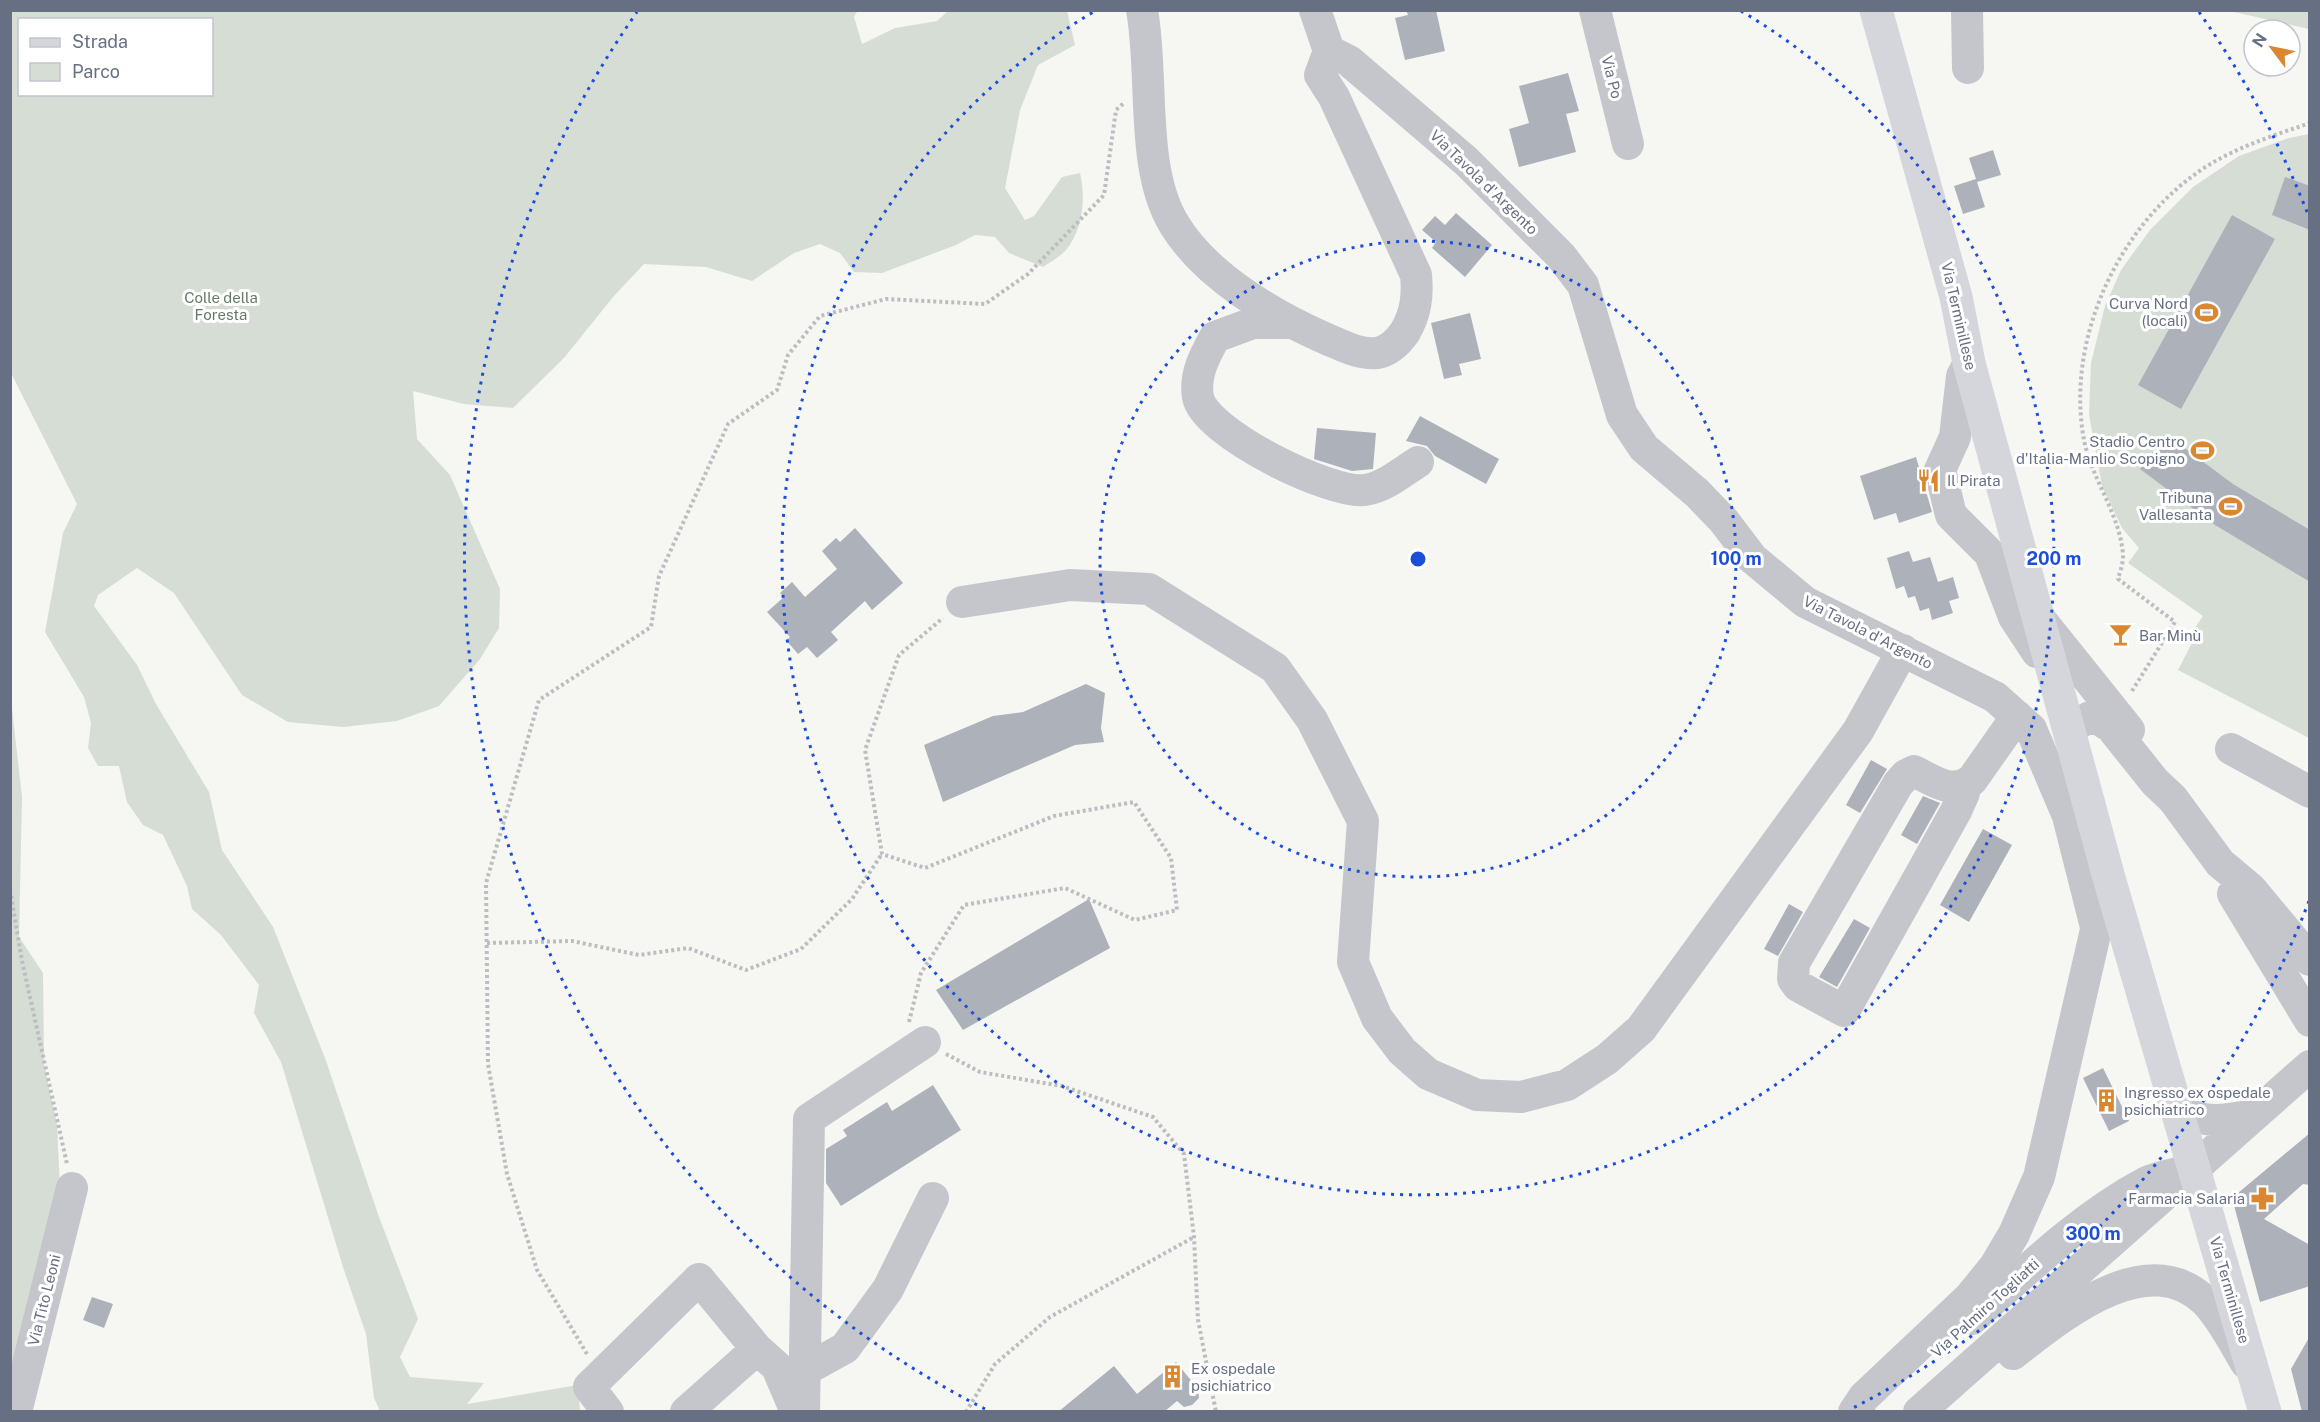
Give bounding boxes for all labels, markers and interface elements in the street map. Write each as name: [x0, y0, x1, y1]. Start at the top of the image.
legend: [18, 18, 213, 96]
north arrow: [2242, 18, 2302, 78]
text: N: [2248, 30, 2271, 51]
text: Strada: [72, 31, 128, 52]
street label: Via Po: [1598, 54, 1626, 100]
text: Parco: [72, 61, 120, 82]
street label: Via Tavola d'Argento: [1427, 126, 1541, 238]
street label: Via Terminillese: [1938, 260, 1980, 372]
park label: Colle della Foresta: [184, 289, 258, 323]
place label: Curva Nord (locali): [2109, 295, 2188, 329]
sports icon: Curva Nord (locali): [2193, 299, 2219, 325]
place label: Stadio Centro d'Italia-Manlio Scopigno: [2016, 433, 2185, 467]
sports icon: Stadio Centro d'Italia-Manlio Scopigno: [2190, 437, 2216, 463]
restaurant icon: Il Pirata: [1916, 467, 1942, 493]
place label: Il Pirata: [1947, 472, 2000, 489]
place label: Tribuna Vallesanta: [2139, 489, 2212, 523]
sports icon: Tribuna Vallesanta: [2217, 493, 2243, 519]
text: 100 m: [1710, 548, 1762, 569]
text: 200 m: [2027, 548, 2081, 569]
centre of rings: [1408, 549, 1428, 569]
street label: Via Tavola d'Argento: [1801, 592, 1935, 672]
bar icon: Bar Minù: [2108, 622, 2134, 648]
place label: Bar Minù: [2139, 627, 2201, 644]
place label: Ingresso ex ospedale psichiatrico: [2124, 1084, 2271, 1118]
building icon: Ingresso ex ospedale psichiatrico: [2093, 1088, 2119, 1114]
pharmacy icon: Farmacia Salaria: [2250, 1185, 2276, 1211]
place label: Farmacia Salaria: [2128, 1190, 2245, 1207]
text: 300 m: [2065, 1223, 2121, 1244]
street label: Via Terminillese: [2207, 1235, 2253, 1345]
street label: Via Tito Leoni: [24, 1252, 64, 1348]
street label: Via Palmiro Togliatti: [1928, 1255, 2042, 1361]
place label: Ex ospedale psichiatrico: [1191, 1360, 1275, 1394]
building icon: Ex ospedale psichiatrico: [1160, 1364, 1186, 1390]

